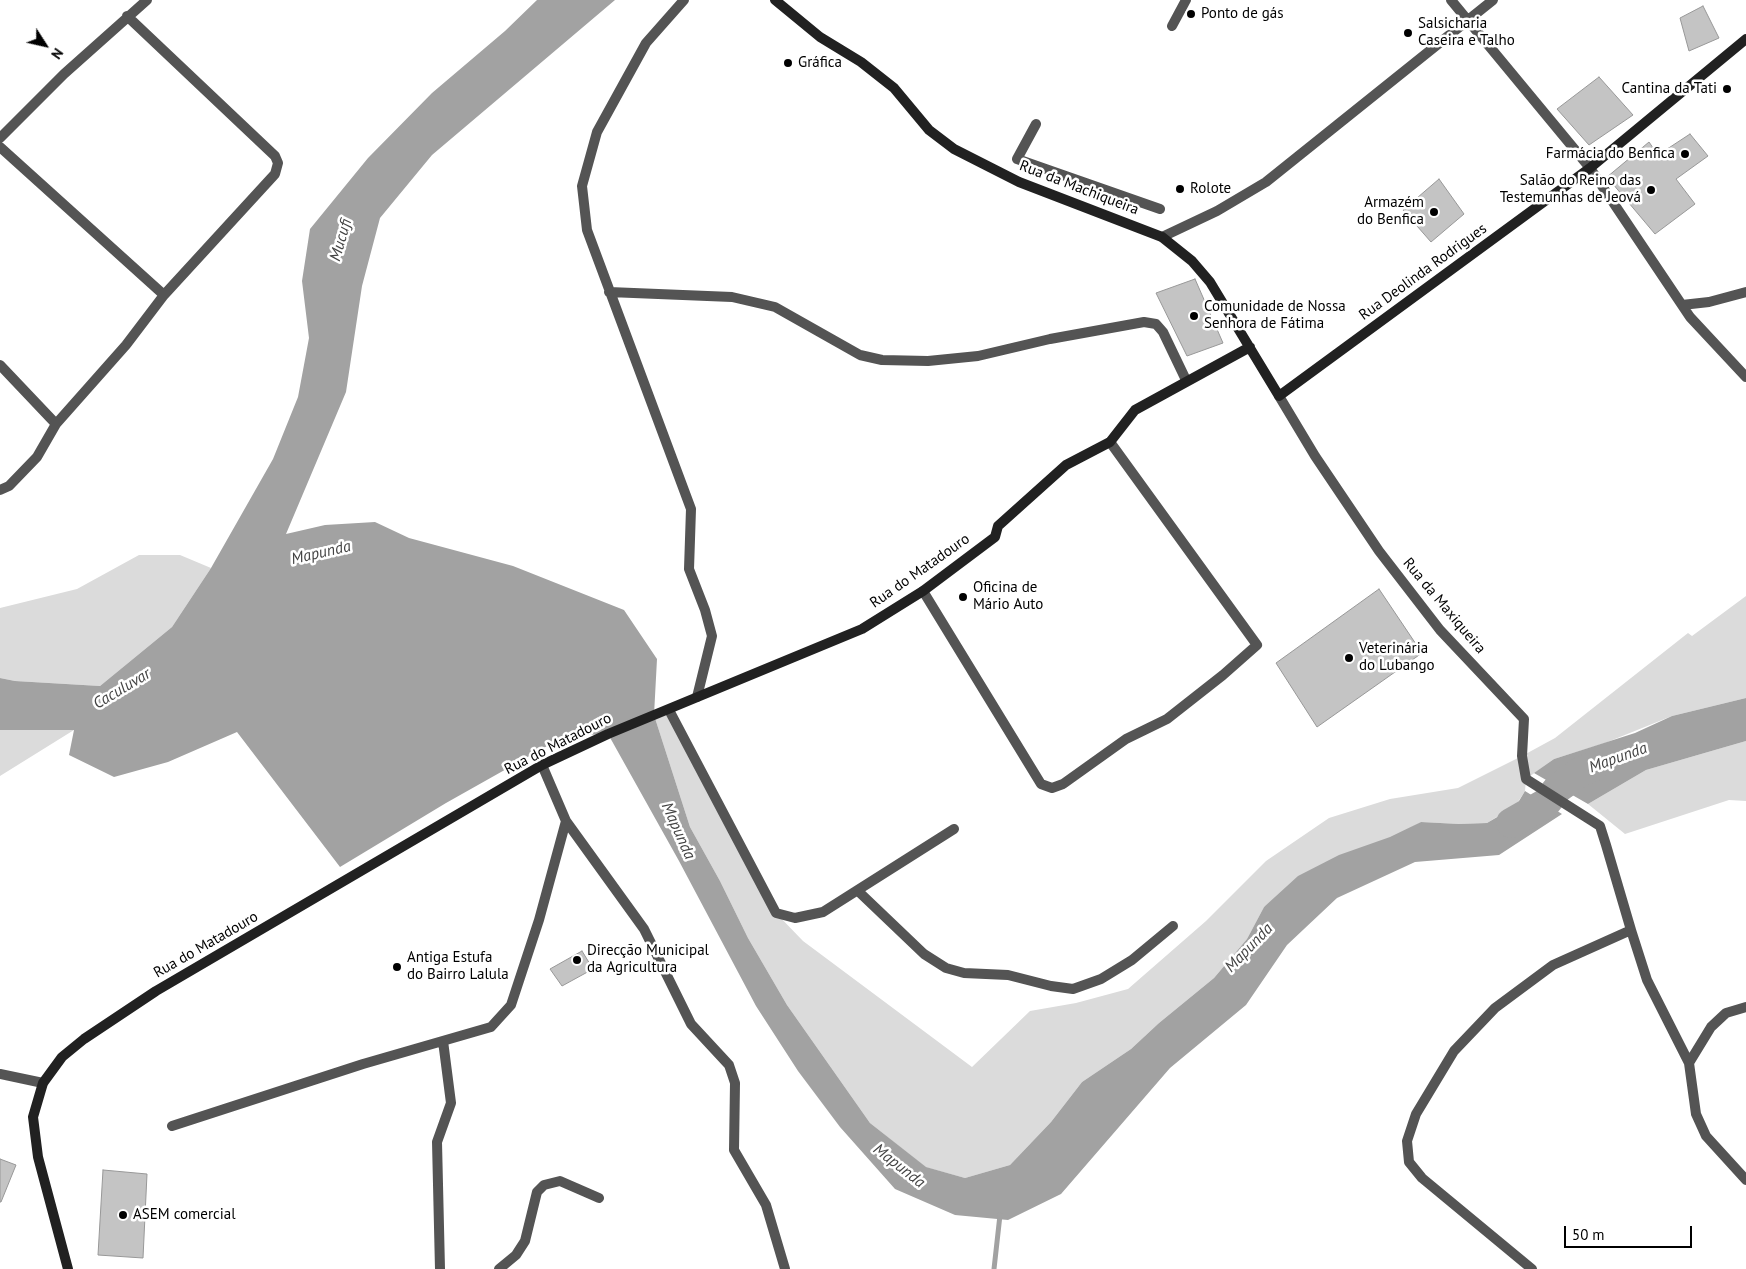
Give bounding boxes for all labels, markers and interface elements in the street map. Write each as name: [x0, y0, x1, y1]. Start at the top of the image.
place label: Ponto de gás: [1201, 5, 1284, 23]
marker: Ponto de gás: [1185, 8, 1197, 20]
place label: Salsicharia Caseira e Talho: [1418, 15, 1515, 50]
north arrow: [20, 20, 70, 70]
marker: Salsicharia Caseira e Talho: [1402, 27, 1414, 39]
text: N: [47, 45, 67, 63]
place label: Gráfica: [798, 54, 842, 72]
marker: Gráfica: [782, 57, 794, 69]
place label: Cantina da Tati: [1621, 80, 1717, 98]
marker: Cantina da Tati: [1721, 83, 1733, 95]
place label: Farmácia do Benfica: [1546, 145, 1675, 163]
marker: Farmácia do Benfica: [1679, 148, 1691, 160]
street label: Rua da Machiqueira: [1017, 157, 1141, 219]
place label: Salão do Reino das Testemunhas de Jeová: [1500, 172, 1641, 207]
place label: Rolote: [1190, 180, 1231, 198]
marker: Rolote: [1174, 183, 1186, 195]
marker: Salão do Reino das Testemunhas de Jeová: [1645, 184, 1657, 196]
place label: Armazém do Benfica: [1357, 194, 1424, 229]
marker: Armazém do Benfica: [1428, 206, 1440, 218]
water label: Mucufi: [326, 217, 356, 263]
street label: Rua Deolinda Rodrigues: [1356, 220, 1490, 324]
place label: Comunidade de Nossa Senhora de Fátima: [1204, 298, 1346, 333]
marker: Comunidade de Nossa Senhora de Fátima: [1188, 310, 1200, 322]
street label: Rua do Matadouro: [867, 530, 973, 612]
water label: Mapunda: [289, 537, 353, 569]
street label: Rua da Maxiqueira: [1399, 555, 1489, 657]
place label: Oficina de Mário Auto: [973, 579, 1043, 614]
marker: Oficina de Mário Auto: [957, 591, 969, 603]
place label: Veterinária do Lubango: [1359, 640, 1434, 675]
marker: Veterinária do Lubango: [1343, 652, 1355, 664]
water label: Caculuvar: [90, 665, 154, 713]
street label: Rua do Matadouro: [502, 709, 614, 779]
water label: Mapunda: [1586, 739, 1650, 777]
water label: Mapunda: [657, 799, 699, 863]
street label: Rua do Matadouro: [151, 908, 261, 982]
water label: Mapunda: [1221, 920, 1277, 976]
place label: Direcção Municipal da Agricultura: [587, 942, 709, 977]
place label: Antiga Estufa do Bairro Lalula: [407, 949, 509, 984]
marker: Direcção Municipal da Agricultura: [571, 954, 583, 966]
marker: Antiga Estufa do Bairro Lalula: [391, 961, 403, 973]
water label: Mapunda: [869, 1140, 929, 1192]
place label: ASEM comercial: [133, 1206, 236, 1224]
marker: ASEM comercial: [117, 1209, 129, 1221]
scale bar: [1566, 1216, 1694, 1248]
text: 50 m: [1572, 1225, 1605, 1244]

